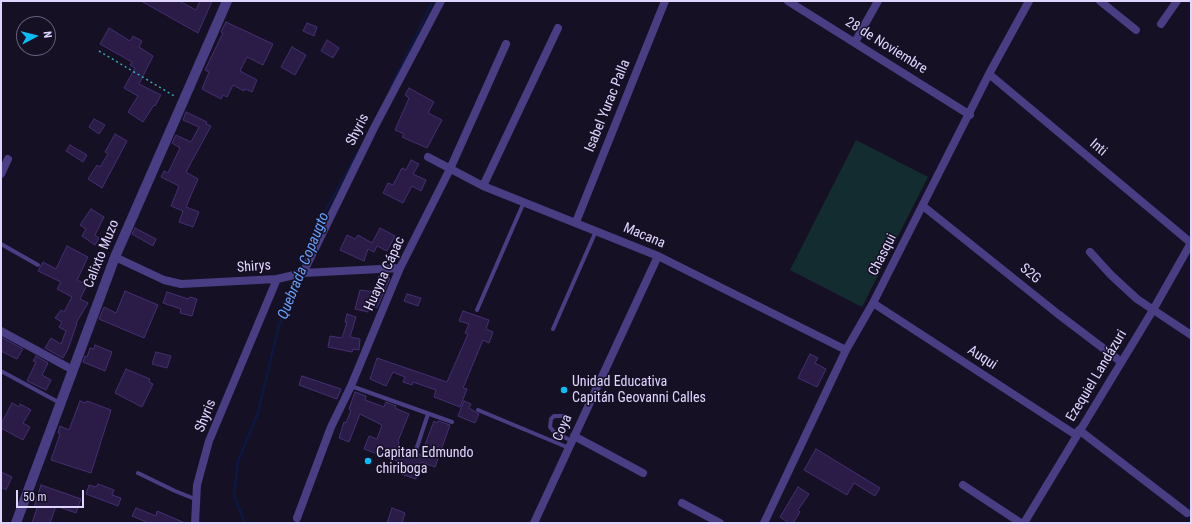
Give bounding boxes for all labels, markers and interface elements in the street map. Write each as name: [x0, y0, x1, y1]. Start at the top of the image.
street label: 28 de Noviembre: [842, 14, 930, 78]
north arrow: [16, 16, 56, 56]
text: N: [41, 30, 54, 39]
street label: Isabel Yurac Palla: [582, 57, 634, 155]
street label: Shyris: [343, 111, 373, 149]
street label: Inti: [1086, 136, 1110, 160]
water label: Quebrada Copaugto: [274, 210, 334, 322]
street label: Calixto Muzo: [81, 218, 123, 290]
street label: Macana: [620, 220, 668, 252]
street label: Chasqui: [865, 231, 901, 279]
street label: Huayna Cápac: [361, 234, 409, 314]
street label: Shirys: [237, 257, 271, 277]
street label: S2G: [1016, 260, 1044, 288]
street label: Ezequiel Landázuri: [1063, 327, 1131, 425]
street label: Auqui: [964, 342, 1000, 374]
place label: Unidad Educativa Capitán Geovanni Calles: [572, 374, 706, 406]
marker: Unidad Educativa Capitán Geovanni Calles: [559, 385, 569, 395]
street label: Shyris: [192, 397, 220, 435]
street label: Coya: [550, 412, 576, 444]
place label: Capitan Edmundo chiriboga: [376, 445, 473, 478]
marker: Capitan Edmundo chiriboga: [363, 456, 373, 466]
scale bar: [18, 482, 86, 508]
text: 50 m: [23, 490, 47, 504]

